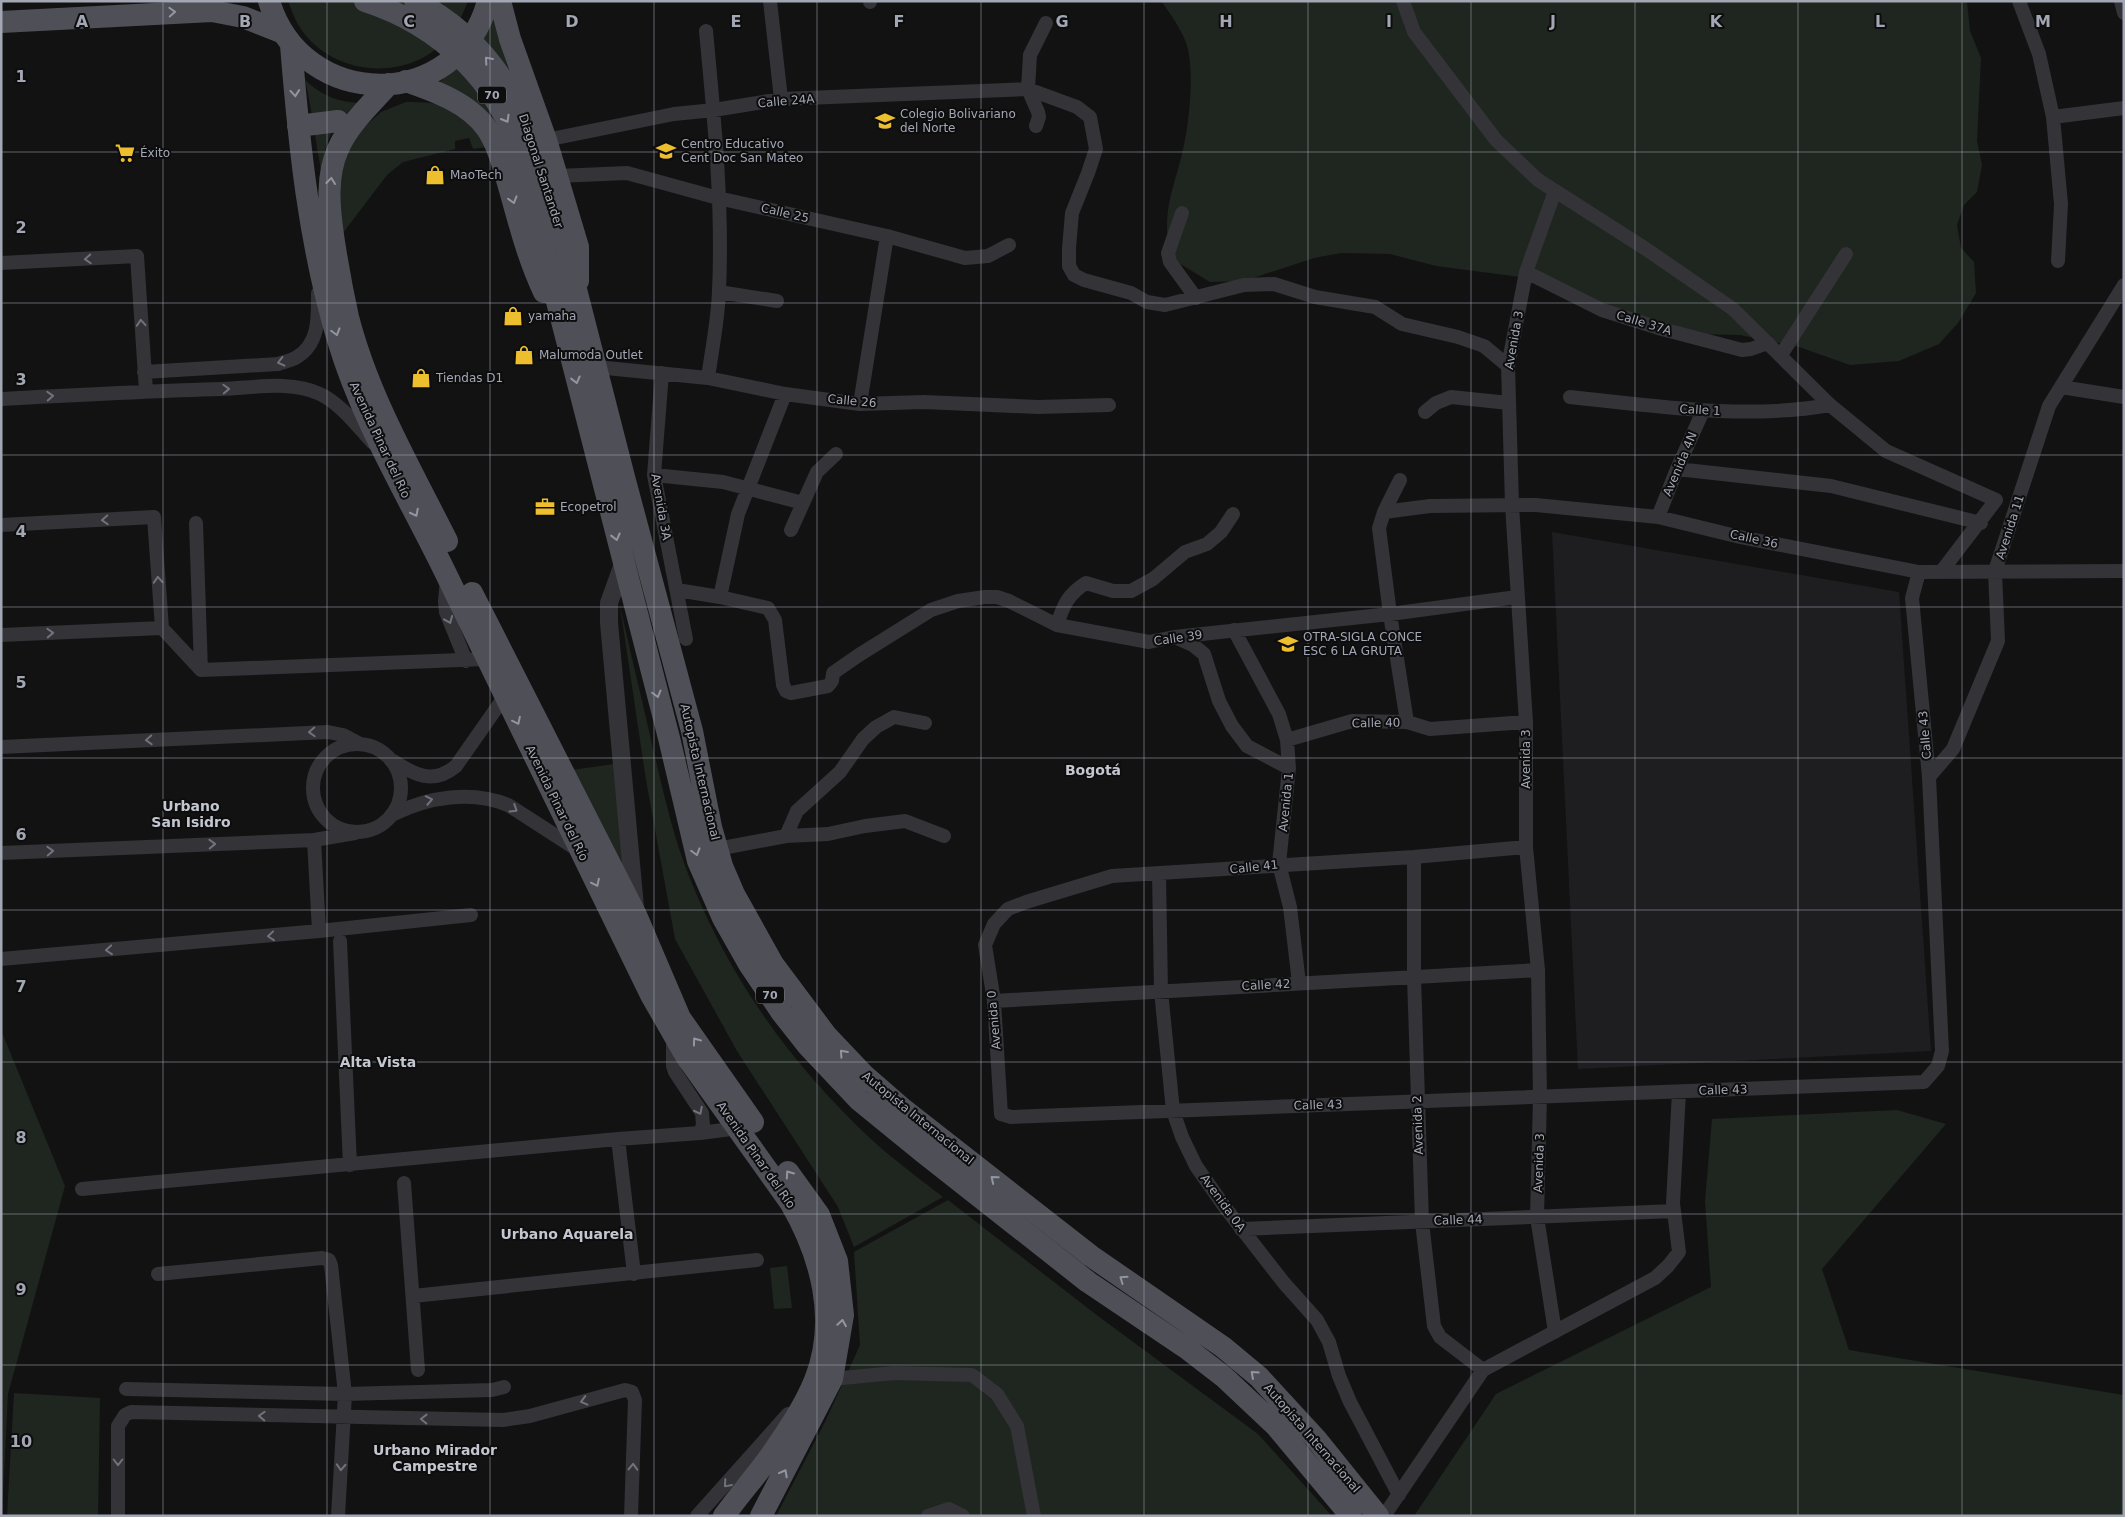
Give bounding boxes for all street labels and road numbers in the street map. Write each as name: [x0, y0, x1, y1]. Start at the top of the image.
road number: 70: [478, 86, 506, 104]
street label: Calle 24A: [757, 91, 816, 110]
street label: Diagonal Santander: [516, 112, 566, 230]
street label: Calle 25: [760, 201, 810, 225]
street label: Calle 37A: [1615, 308, 1674, 338]
street label: Avenida 3: [1502, 310, 1526, 370]
street label: Avenida Pinar del Río: [347, 380, 413, 500]
street label: Calle 26: [827, 392, 877, 410]
street label: Calle 1: [1679, 402, 1721, 418]
street label: Avenida 4N: [1660, 430, 1700, 498]
street label: Avenida 3A: [648, 473, 674, 542]
street label: Avenida 11: [1993, 493, 2027, 561]
street label: Calle 36: [1729, 527, 1779, 551]
street label: Calle 39: [1153, 628, 1203, 648]
street label: Autopista Internacional: [677, 703, 723, 841]
street label: Calle 43: [1916, 710, 1934, 760]
street label: Calle 40: [1351, 716, 1401, 730]
street label: Avenida 3: [1519, 729, 1533, 789]
street label: Avenida Pinar del Río: [523, 743, 591, 863]
street label: Avenida 1: [1276, 772, 1296, 832]
street label: Calle 41: [1229, 857, 1279, 877]
street label: Calle 42: [1241, 977, 1291, 993]
road number: 70: [756, 986, 784, 1004]
street label: Avenida 0: [984, 990, 1004, 1050]
street label: Autopista Internacional: [859, 1069, 977, 1167]
street label: Calle 43: [1698, 1082, 1748, 1098]
street label: Avenida 2: [1410, 1095, 1426, 1155]
street label: Calle 43: [1293, 1097, 1343, 1113]
street label: Avenida Pinar del Río: [714, 1099, 798, 1211]
street label: Avenida 3: [1531, 1133, 1547, 1193]
street label: Avenida 0A: [1197, 1172, 1249, 1235]
street label: Calle 44: [1433, 1212, 1483, 1228]
street label: Autopista Internacional: [1261, 1381, 1363, 1495]

